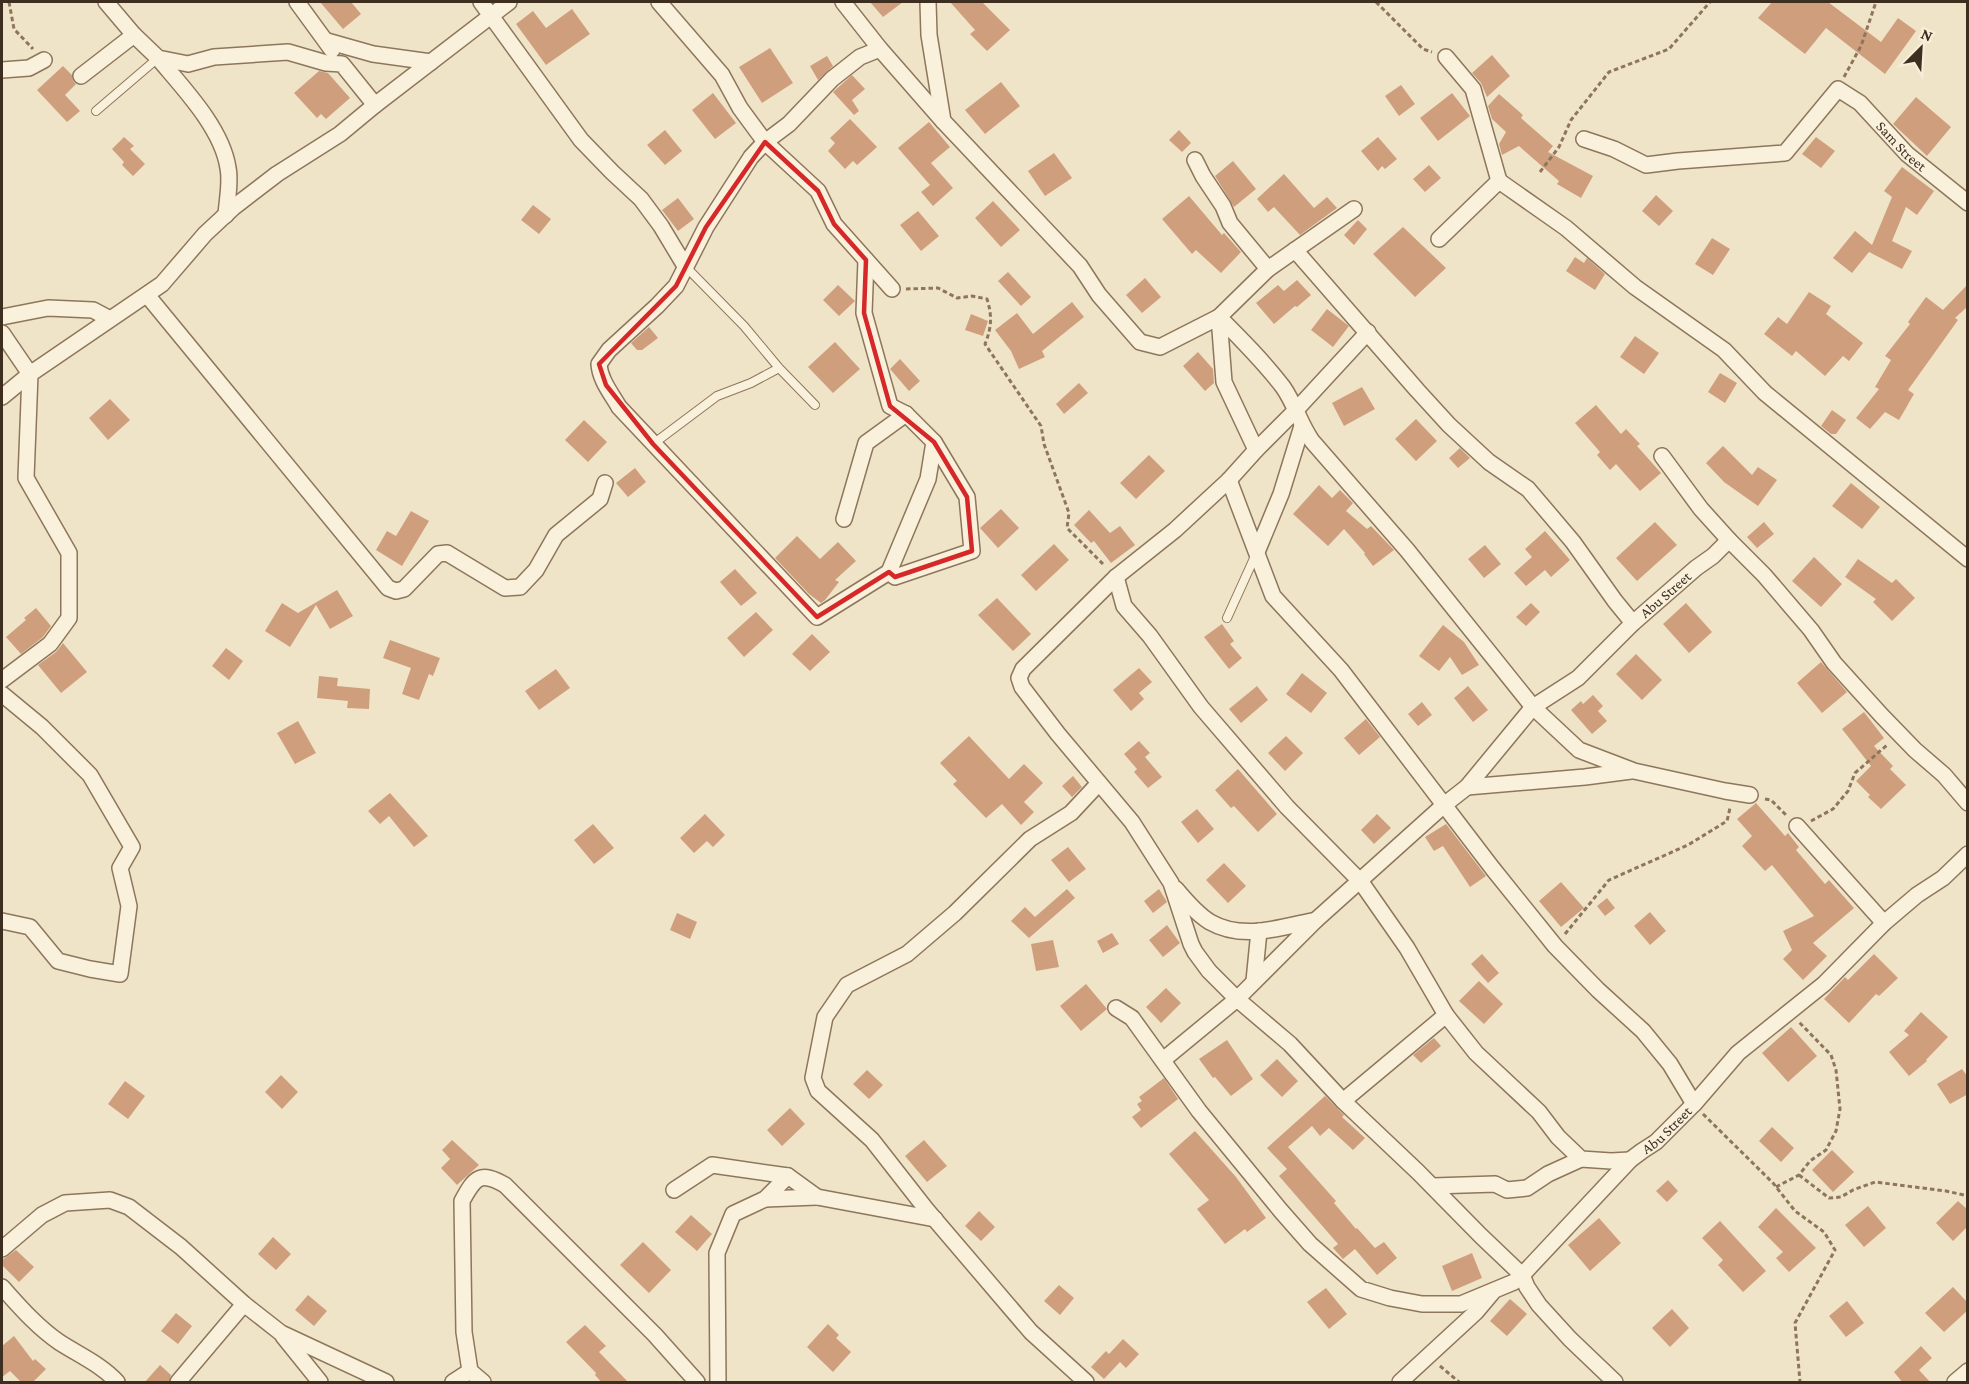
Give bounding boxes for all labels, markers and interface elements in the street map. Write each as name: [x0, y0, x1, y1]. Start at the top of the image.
north arrow: [1891, 18, 1951, 78]
text: N: [1918, 25, 1935, 45]
street label: Sam Street: [1873, 118, 1930, 175]
street label: Abu Street: [1637, 568, 1695, 621]
street label: Abu Street: [1639, 1102, 1696, 1157]

